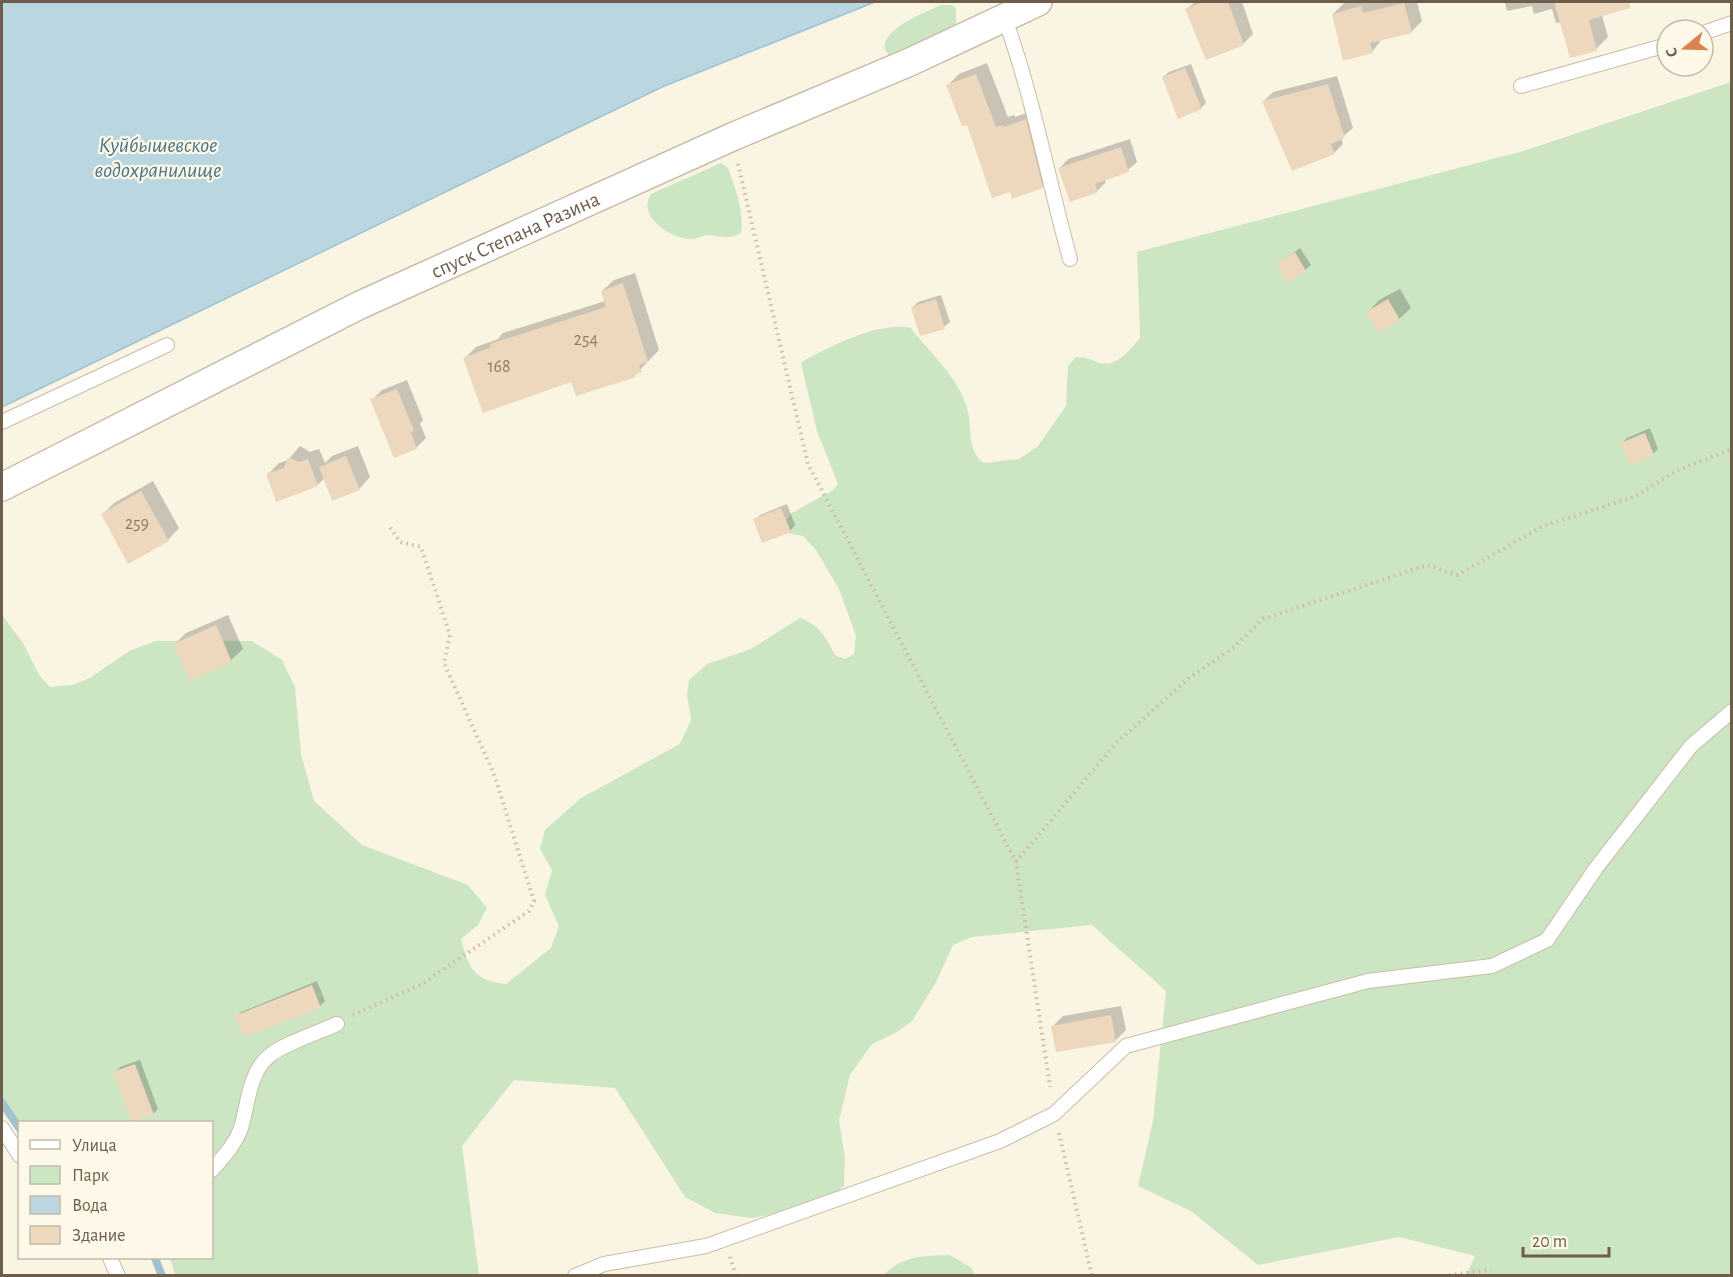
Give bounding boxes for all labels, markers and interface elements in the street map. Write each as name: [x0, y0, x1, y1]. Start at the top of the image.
north arrow: [1655, 18, 1715, 78]
text: С: [1663, 46, 1681, 59]
water label: Куйбышевское водохранилище: [95, 134, 221, 182]
street label: спуск Степана Разина: [428, 188, 603, 282]
house number: 254: [574, 331, 599, 349]
house number: 168: [487, 358, 511, 376]
house number: 259: [125, 515, 149, 533]
legend: [18, 1121, 213, 1259]
text: Улица: [72, 1137, 117, 1155]
text: Парк: [72, 1167, 110, 1185]
text: Вода: [72, 1197, 108, 1215]
scale bar: [1523, 1220, 1608, 1258]
text: Здание: [72, 1227, 126, 1245]
text: 20 m: [1532, 1233, 1567, 1251]

